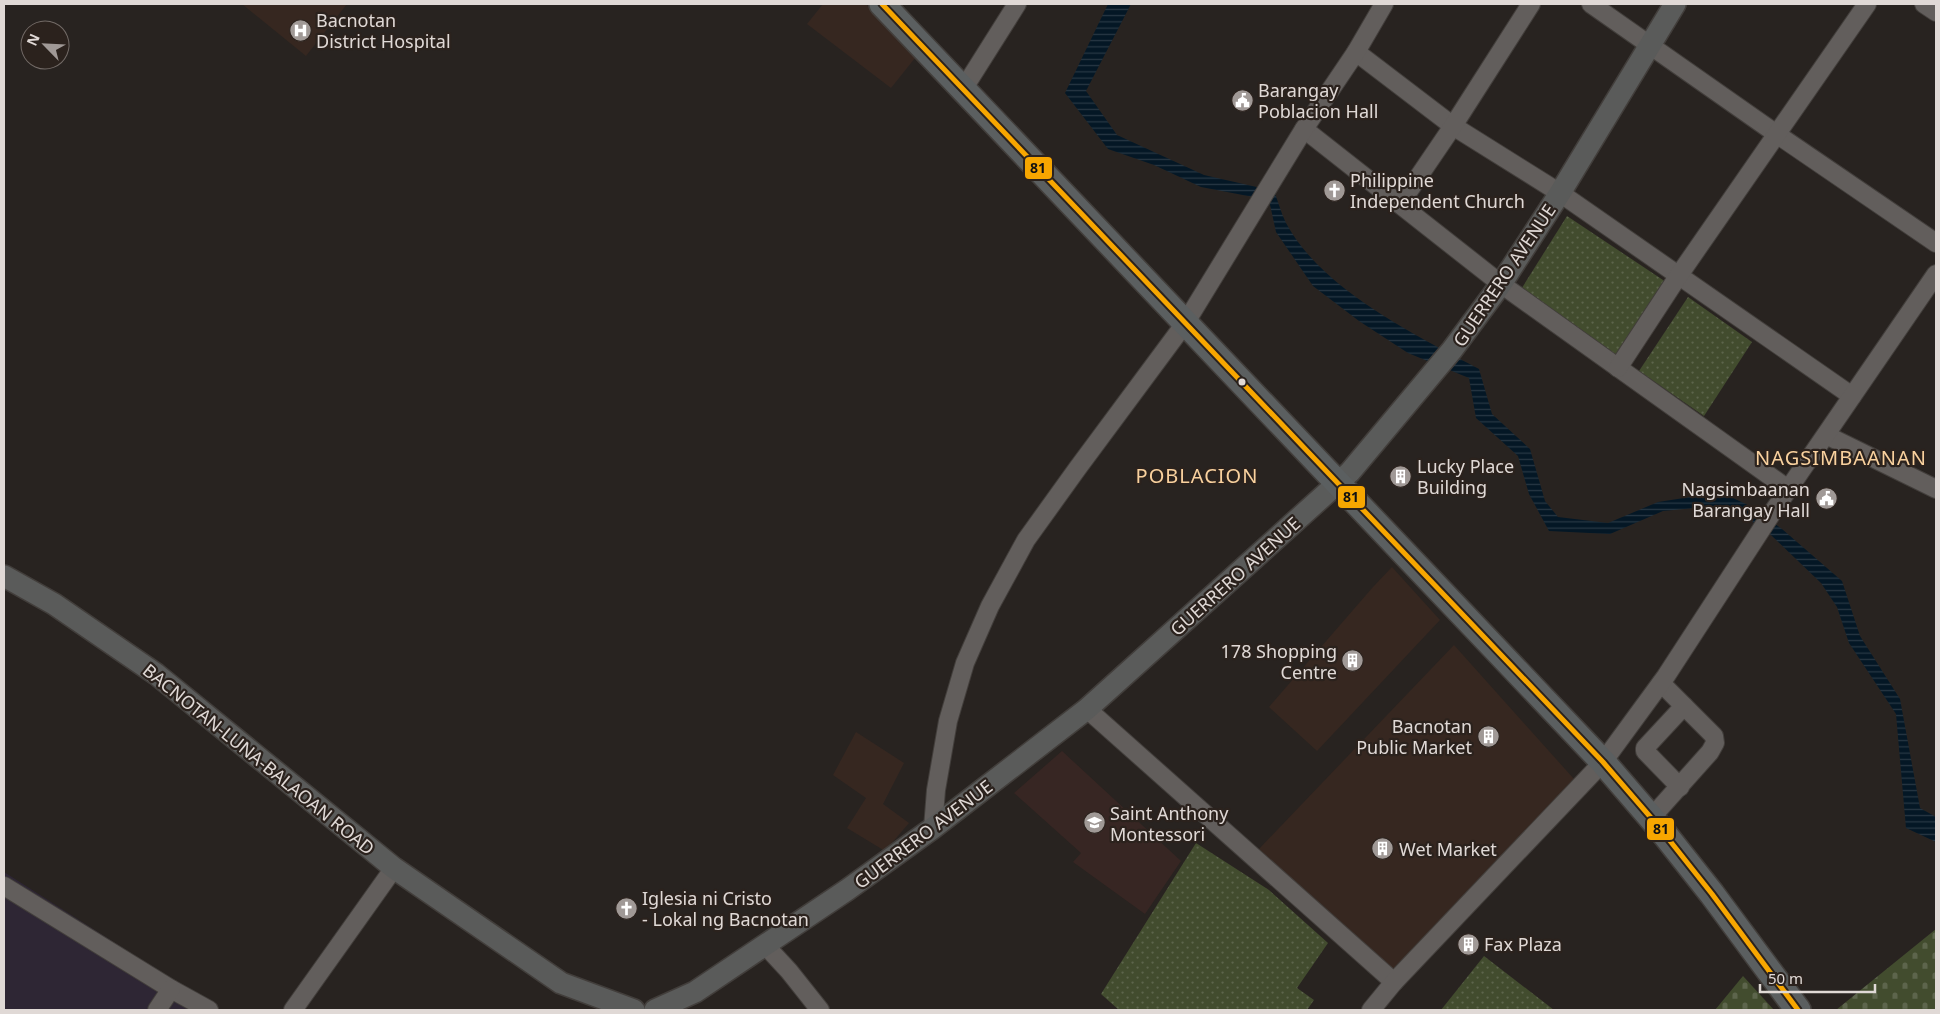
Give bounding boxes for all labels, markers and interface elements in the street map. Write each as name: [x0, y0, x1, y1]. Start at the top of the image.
place label: Bacnotan District Hospital: [316, 8, 451, 53]
hospital icon: Bacnotan District Hospital: [288, 18, 312, 42]
north arrow: [20, 20, 70, 70]
text: N: [22, 30, 44, 49]
place label: Barangay Poblacion Hall: [1258, 78, 1378, 123]
public building icon: Barangay Poblacion Hall: [1230, 88, 1254, 112]
line badge: 81: [1024, 156, 1053, 180]
text: 81: [1030, 158, 1046, 177]
place label: Philippine Independent Church: [1350, 168, 1525, 213]
church icon: Philippine Independent Church: [1322, 178, 1346, 202]
street label: GUERRERO AVENUE: [1447, 199, 1561, 351]
unlabelled marker: [1237, 377, 1247, 387]
district label: NAGSIMBAANAN: [1755, 444, 1927, 471]
place label: Lucky Place Building: [1417, 454, 1514, 499]
district label: POBLACION: [1136, 462, 1258, 489]
building icon: Lucky Place Building: [1389, 464, 1413, 488]
place label: Nagsimbaanan Barangay Hall: [1681, 477, 1810, 522]
line badge: 81: [1337, 485, 1366, 509]
text: 81: [1343, 487, 1359, 506]
public building icon: Nagsimbaanan Barangay Hall: [1814, 487, 1838, 511]
street label: GUERRERO AVENUE: [1165, 511, 1305, 641]
place label: 178 Shopping Centre: [1221, 639, 1337, 684]
building icon: 178 Shopping Centre: [1341, 649, 1365, 673]
street label: BACNOTAN-LUNA-BALAOAN ROAD: [138, 658, 380, 860]
place label: Bacnotan Public Market: [1356, 714, 1473, 759]
building icon: Bacnotan Public Market: [1476, 724, 1500, 748]
street label: GUERRERO AVENUE: [849, 774, 997, 894]
place label: Saint Anthony Montessori: [1110, 801, 1229, 846]
school or university icon: Saint Anthony Montessori: [1082, 811, 1106, 835]
line badge: 81: [1646, 817, 1675, 841]
text: 81: [1653, 819, 1669, 838]
building icon: Wet Market: [1371, 837, 1395, 861]
place label: Wet Market: [1399, 837, 1497, 861]
place label: Iglesia ni Cristo - Lokal ng Bacnotan: [642, 886, 809, 931]
church icon: Iglesia ni Cristo - Lokal ng Bacnotan: [614, 896, 638, 920]
building icon: Fax Plaza: [1456, 932, 1480, 956]
place label: Fax Plaza: [1484, 932, 1562, 956]
scale bar: [1760, 962, 1875, 994]
text: 50 m: [1768, 968, 1803, 988]

